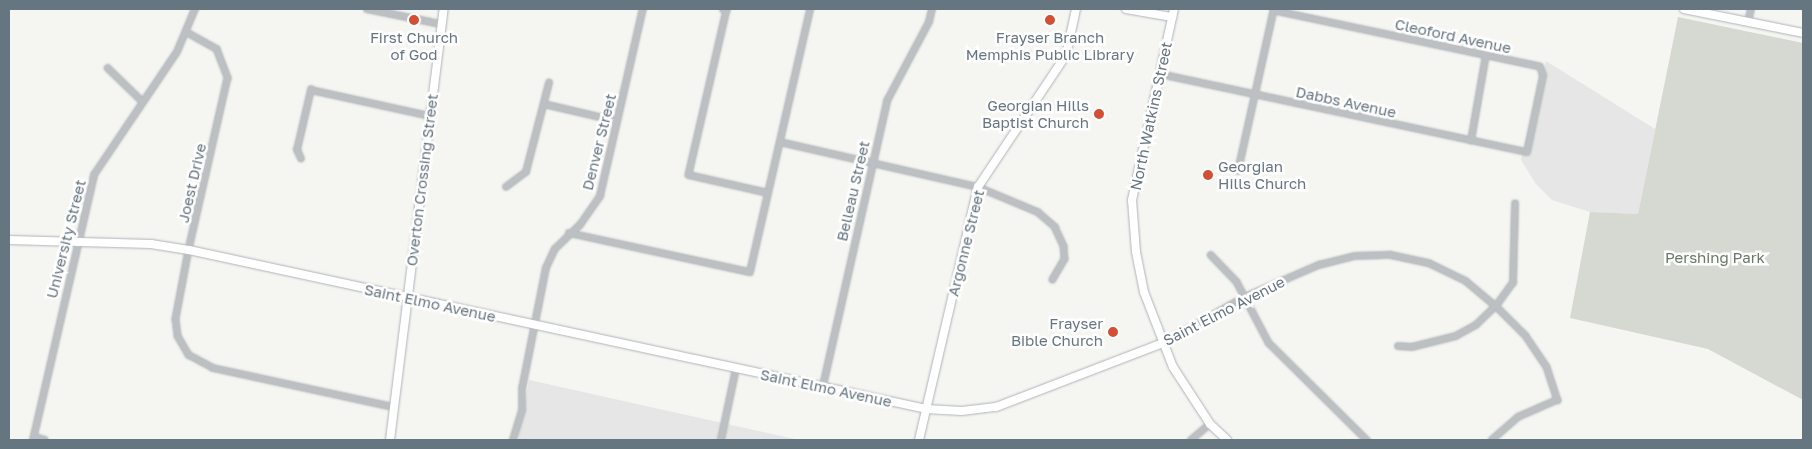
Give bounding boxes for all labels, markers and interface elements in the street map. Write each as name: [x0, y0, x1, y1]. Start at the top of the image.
marker: First Church of God: [408, 14, 420, 26]
marker: Frayser Branch Memphis Public Library: [1044, 14, 1056, 26]
street label: Cleoford Avenue: [1393, 15, 1513, 57]
place label: First Church of God: [370, 28, 458, 63]
place label: Frayser Branch Memphis Public Library: [966, 28, 1134, 63]
street label: North Watkins Street: [1126, 40, 1176, 192]
street label: Dabbs Avenue: [1294, 83, 1398, 121]
street label: Denver Street: [578, 92, 620, 192]
street label: Overton Crossing Street: [402, 93, 442, 267]
place label: Georgian Hills Baptist Church: [982, 96, 1089, 131]
marker: Georgian Hills Baptist Church: [1093, 108, 1105, 120]
street label: Belleau Street: [833, 139, 873, 243]
street label: Joest Drive: [174, 142, 210, 224]
place label: Georgian Hills Church: [1218, 157, 1306, 192]
marker: Georgian Hills Church: [1202, 169, 1214, 181]
street label: University Street: [43, 178, 89, 300]
street label: Argonne Street: [944, 188, 988, 298]
park label: Pershing Park: [1665, 249, 1765, 267]
street label: Saint Elmo Avenue: [1160, 273, 1288, 349]
street label: Saint Elmo Avenue: [363, 280, 497, 326]
place label: Frayser Bible Church: [1011, 314, 1103, 349]
marker: Frayser Bible Church: [1107, 326, 1119, 338]
street label: Saint Elmo Avenue: [759, 365, 893, 411]

